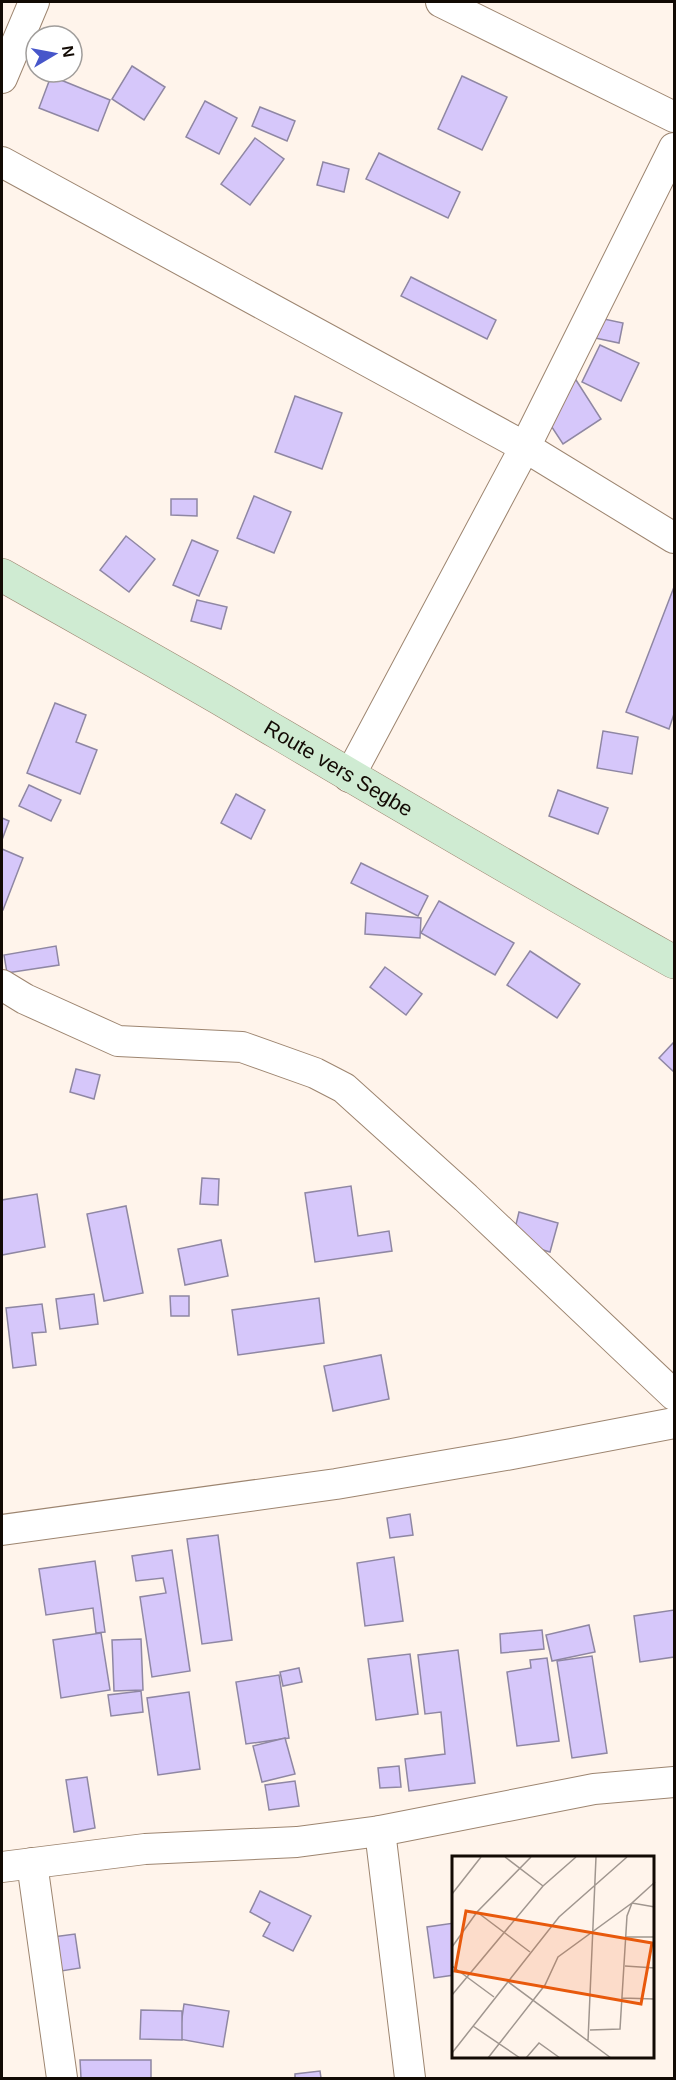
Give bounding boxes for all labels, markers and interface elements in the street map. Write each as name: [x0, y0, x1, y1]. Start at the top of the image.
north arrow: [24, 24, 84, 84]
text: N: [59, 44, 78, 59]
street label: Route vers Segbe: [260, 715, 417, 821]
inset map: [452, 1856, 655, 2059]

